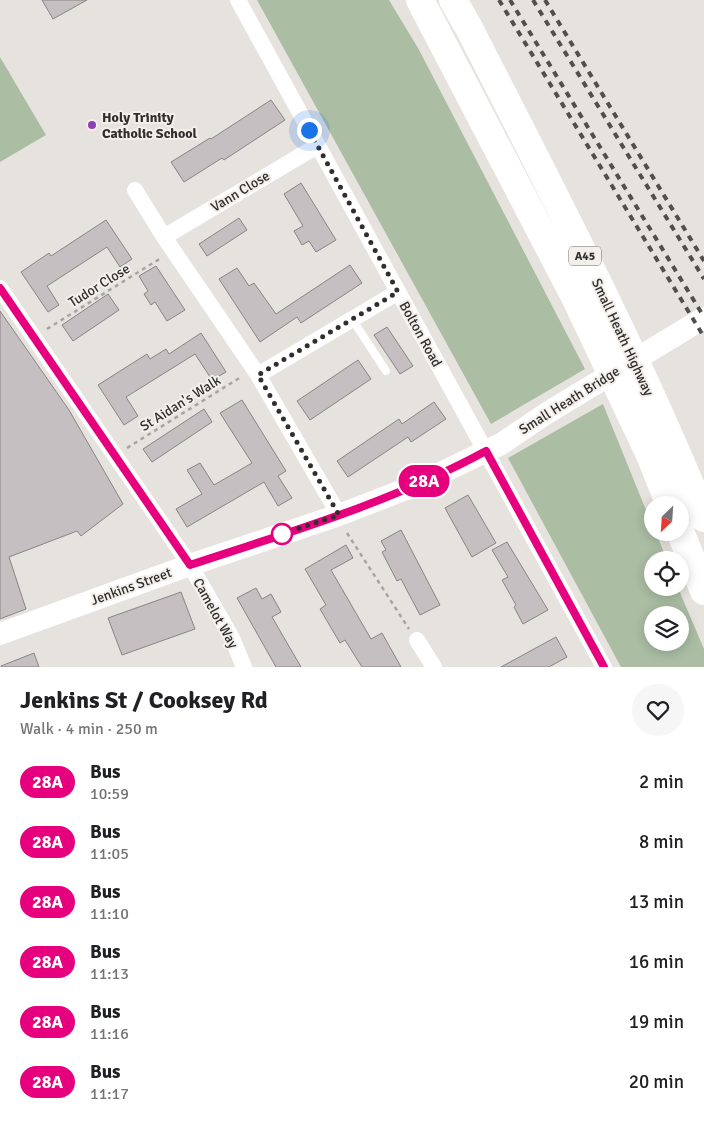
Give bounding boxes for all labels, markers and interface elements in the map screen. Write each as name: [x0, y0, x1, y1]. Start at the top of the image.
place label: Holy Trinity Catholic School: [102, 109, 198, 142]
your location: [297, 118, 322, 143]
marker: Holy Trinity Catholic School: [86, 119, 98, 131]
street label: Vann Close: [208, 167, 273, 216]
road number: A45: [569, 247, 601, 266]
street label: Tudor Close: [65, 260, 133, 311]
street label: Small Heath Highway: [588, 276, 657, 399]
street label: Bolton Road: [396, 298, 446, 370]
street label: Small Heath Bridge: [516, 363, 623, 438]
street label: St Aidan's Walk: [137, 372, 224, 435]
line badge: 28A: [395, 465, 453, 497]
text: 28A: [409, 470, 439, 492]
north arrow: [644, 496, 689, 541]
map controls: [644, 496, 689, 651]
unlabelled marker: [271, 523, 293, 545]
button: locate: [644, 551, 689, 596]
street label: Jenkins Street: [88, 564, 174, 609]
street label: Camelot Way: [189, 575, 242, 652]
button: layers: [644, 606, 689, 651]
button: heart: [632, 684, 684, 736]
text: Jenkins St / Cooksey Rd: [20, 685, 268, 715]
text: Walk · 4 min · 250 m: [20, 719, 158, 739]
text: Bus: [90, 760, 121, 784]
text: 2 min: [639, 770, 684, 794]
text: 28A: [32, 771, 63, 793]
text: 10:59: [90, 784, 129, 804]
text: Bus: [90, 820, 121, 844]
text: 8 min: [639, 830, 684, 854]
text: 28A: [32, 831, 63, 853]
text: 11:05: [90, 844, 129, 864]
text: Bus: [90, 880, 121, 904]
text: 13 min: [629, 890, 684, 914]
text: 28A: [32, 891, 63, 913]
text: 11:10: [90, 904, 129, 924]
text: Bus: [90, 940, 121, 964]
text: 16 min: [629, 950, 684, 974]
text: 28A: [32, 951, 63, 973]
text: 11:13: [90, 964, 129, 984]
text: Bus: [90, 1000, 121, 1024]
text: 19 min: [629, 1010, 684, 1034]
text: 28A: [32, 1011, 63, 1033]
text: 11:16: [90, 1024, 129, 1044]
text: Bus: [90, 1060, 121, 1084]
text: 20 min: [629, 1070, 684, 1094]
text: 28A: [32, 1071, 63, 1093]
text: 11:17: [90, 1084, 129, 1104]

